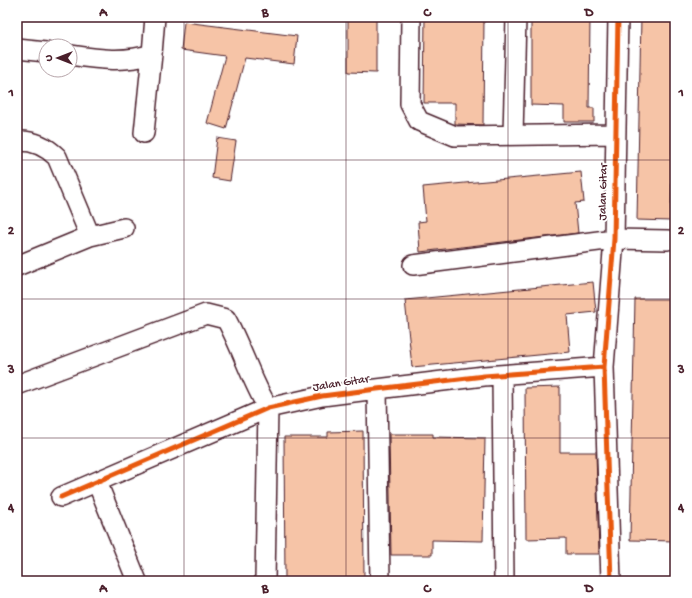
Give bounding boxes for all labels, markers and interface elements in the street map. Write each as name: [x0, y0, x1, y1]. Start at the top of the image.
text: A: [98, 6, 108, 21]
text: B: [261, 6, 270, 21]
text: C: [422, 6, 432, 21]
text: D: [584, 6, 594, 21]
north arrow: [38, 38, 78, 78]
text: U: [44, 54, 56, 61]
text: 1: [7, 86, 14, 101]
text: 1: [677, 86, 684, 101]
street label: Jalan Gitar: [597, 162, 612, 221]
text: 2: [8, 224, 15, 239]
text: 2: [678, 224, 685, 239]
text: 3: [7, 363, 15, 378]
text: 3: [677, 363, 685, 378]
street label: Jalan Gitar: [312, 372, 372, 395]
text: 4: [7, 501, 15, 516]
text: 4: [677, 501, 685, 516]
text: A: [98, 582, 108, 597]
text: B: [261, 582, 270, 597]
text: C: [422, 582, 432, 597]
text: D: [584, 582, 594, 597]

